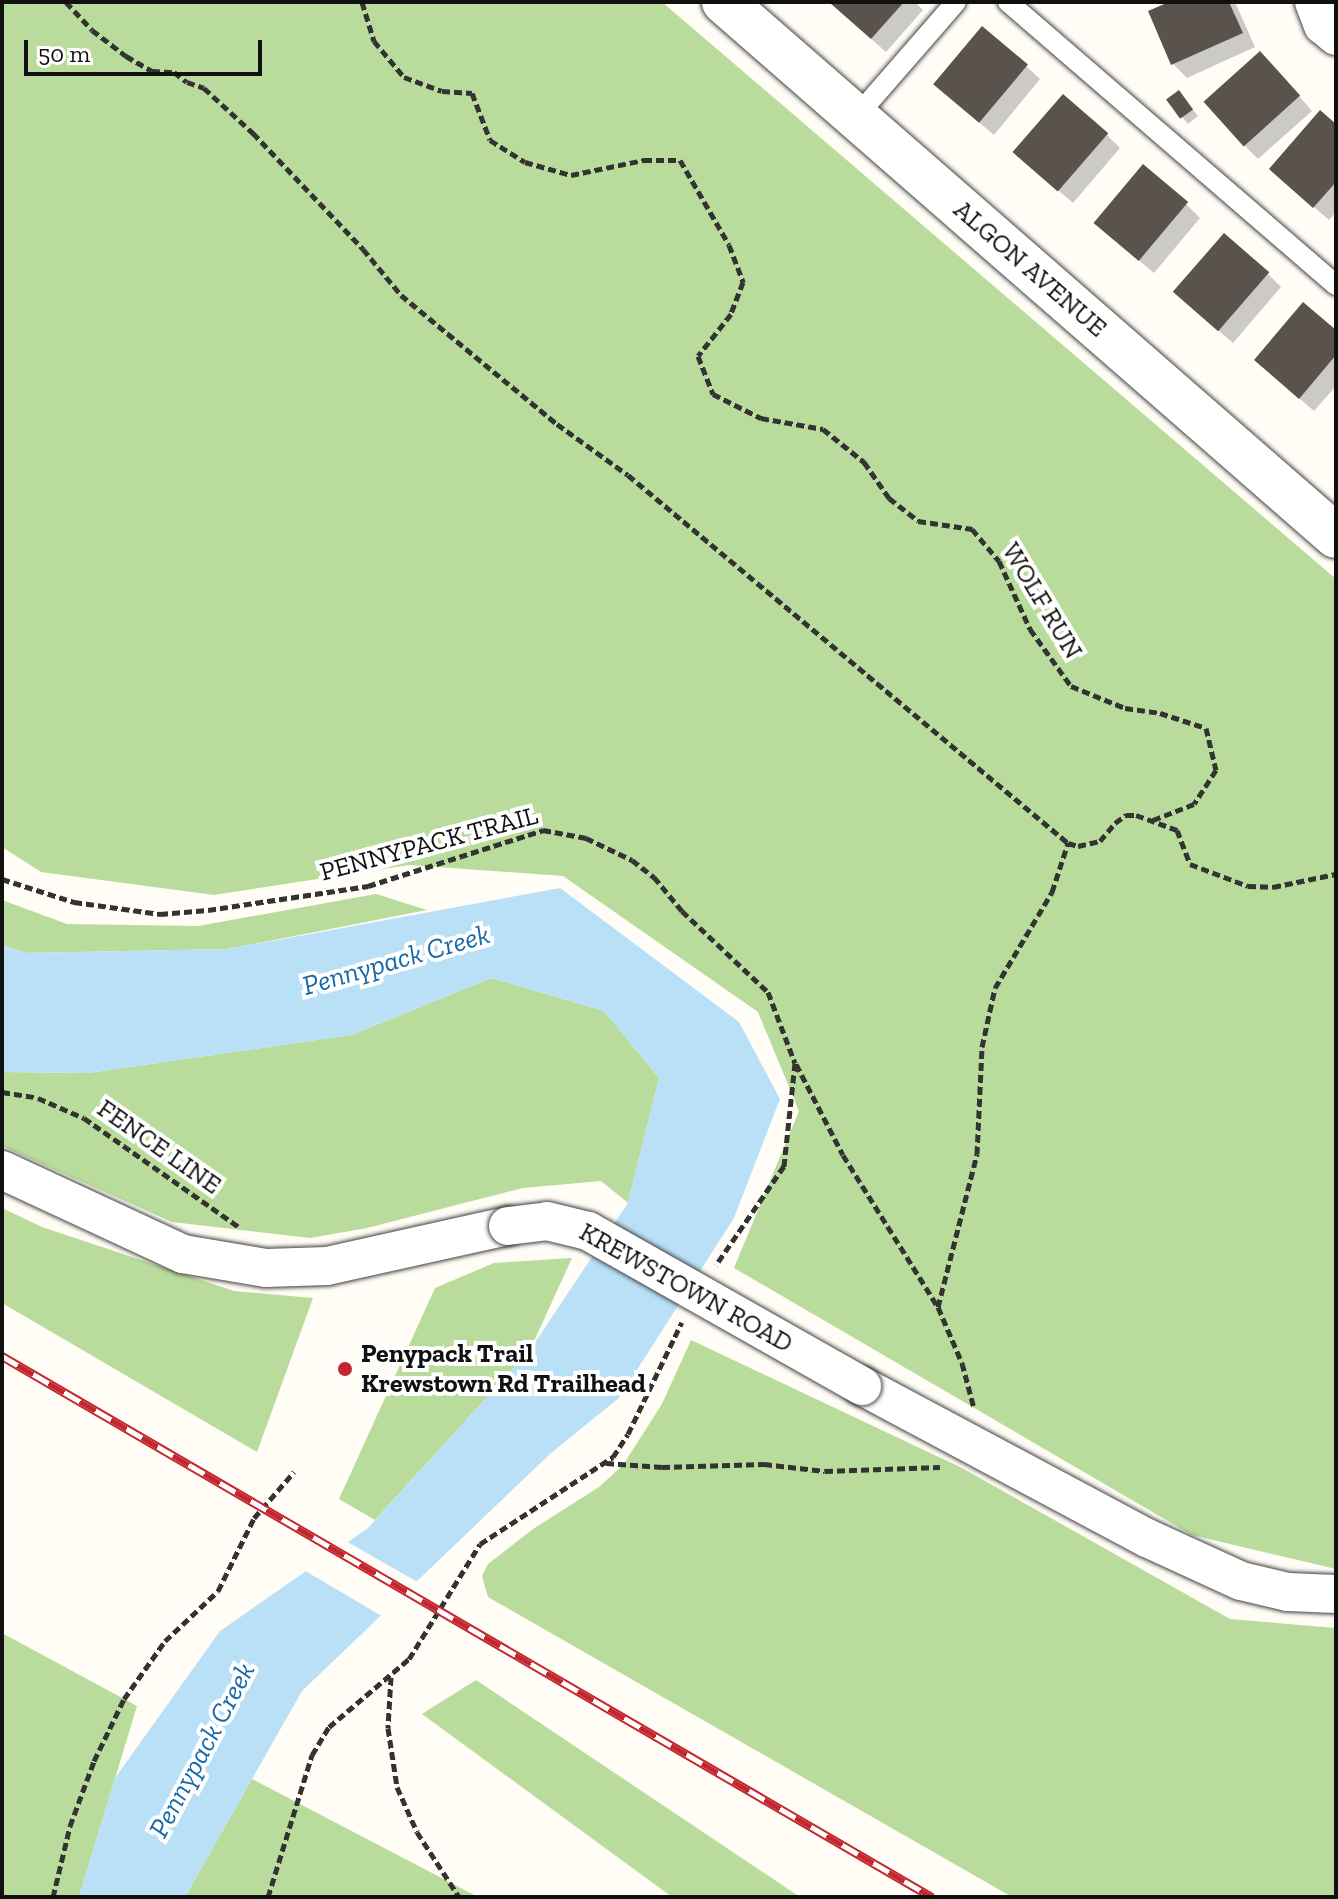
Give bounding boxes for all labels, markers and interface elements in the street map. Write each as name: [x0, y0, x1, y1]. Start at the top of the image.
scale bar: [28, 24, 266, 74]
text: 50 m: [38, 39, 90, 68]
street label: ALGON AVENUE: [947, 194, 1113, 344]
street label: WOLF RUN: [995, 537, 1089, 665]
street label: PENNYPACK TRAIL: [316, 800, 542, 888]
water label: Pennypack Creek: [298, 917, 494, 1003]
street label: FENCE LINE: [91, 1093, 227, 1201]
street label: KREWSTOWN ROAD: [574, 1216, 798, 1360]
place label: Penypack Trail Krewstown Rd Trailhead: [361, 1338, 646, 1400]
marker: Penypack Trail Krewstown Rd Trailhead: [336, 1360, 354, 1378]
water label: Pennypack Creek: [142, 1657, 262, 1843]

